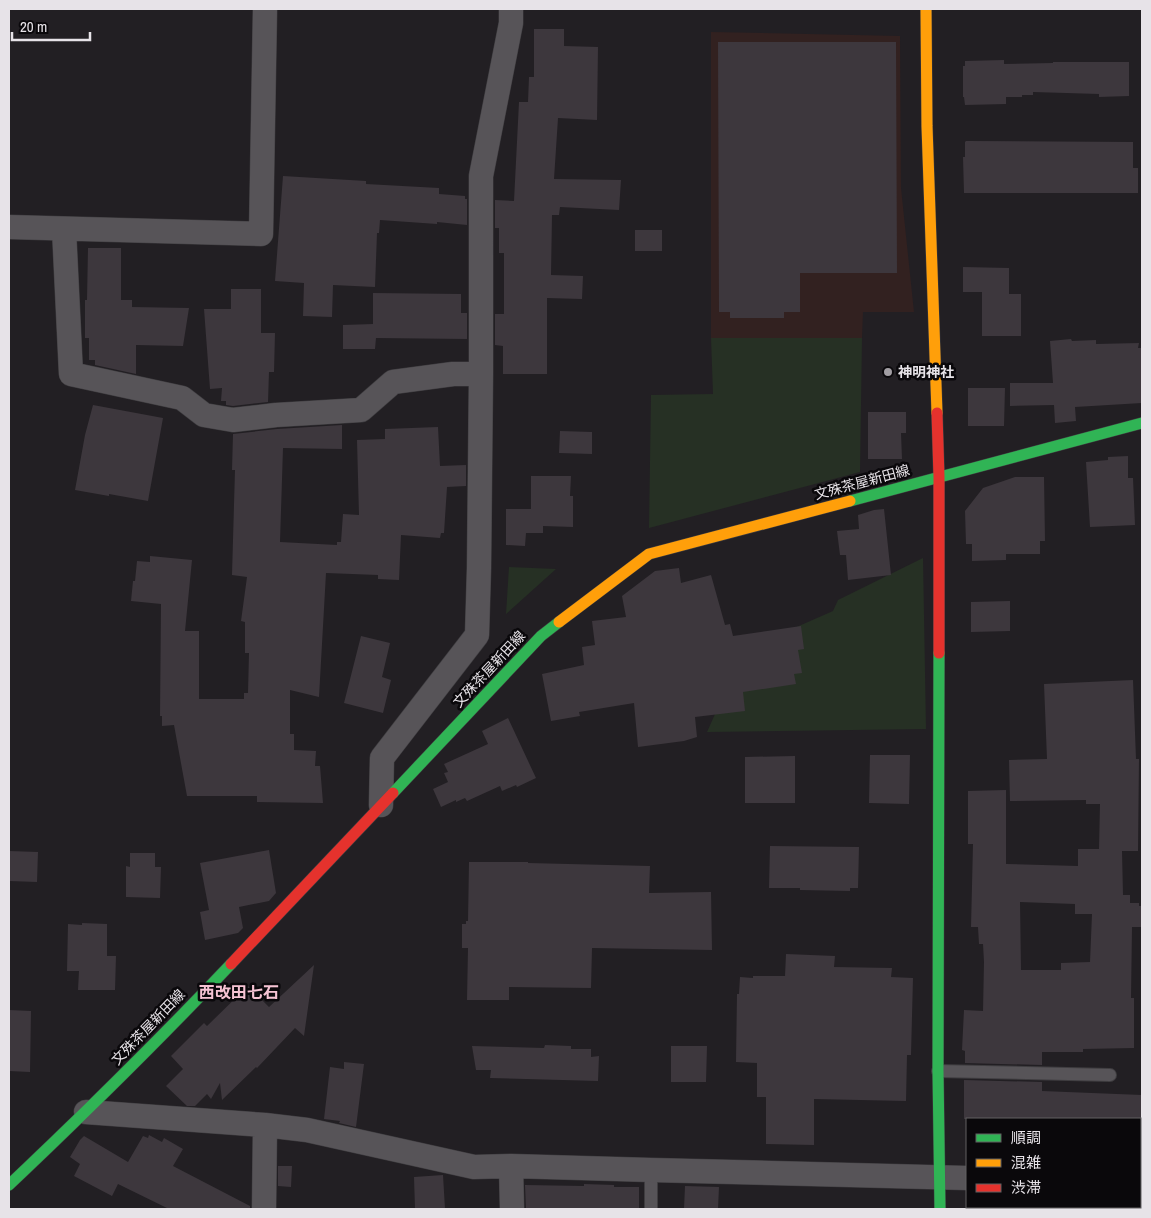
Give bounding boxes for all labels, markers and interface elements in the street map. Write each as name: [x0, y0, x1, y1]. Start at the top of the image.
scale bar: [12, 10, 90, 42]
text: 20 m: [20, 16, 47, 37]
place label: 神明神社: [898, 363, 954, 381]
marker: 神明神社: [882, 366, 894, 378]
street label: 文殊茶屋新田線: [812, 461, 912, 503]
street label: 文殊茶屋新田線: [449, 627, 529, 711]
district label: 西改田七石: [199, 981, 279, 1003]
street label: 文殊茶屋新田線: [107, 986, 189, 1068]
legend: [966, 1118, 1141, 1208]
text: 順調: [1011, 1127, 1041, 1148]
text: 混雑: [1011, 1152, 1041, 1173]
text: 渋滞: [1011, 1177, 1041, 1198]

